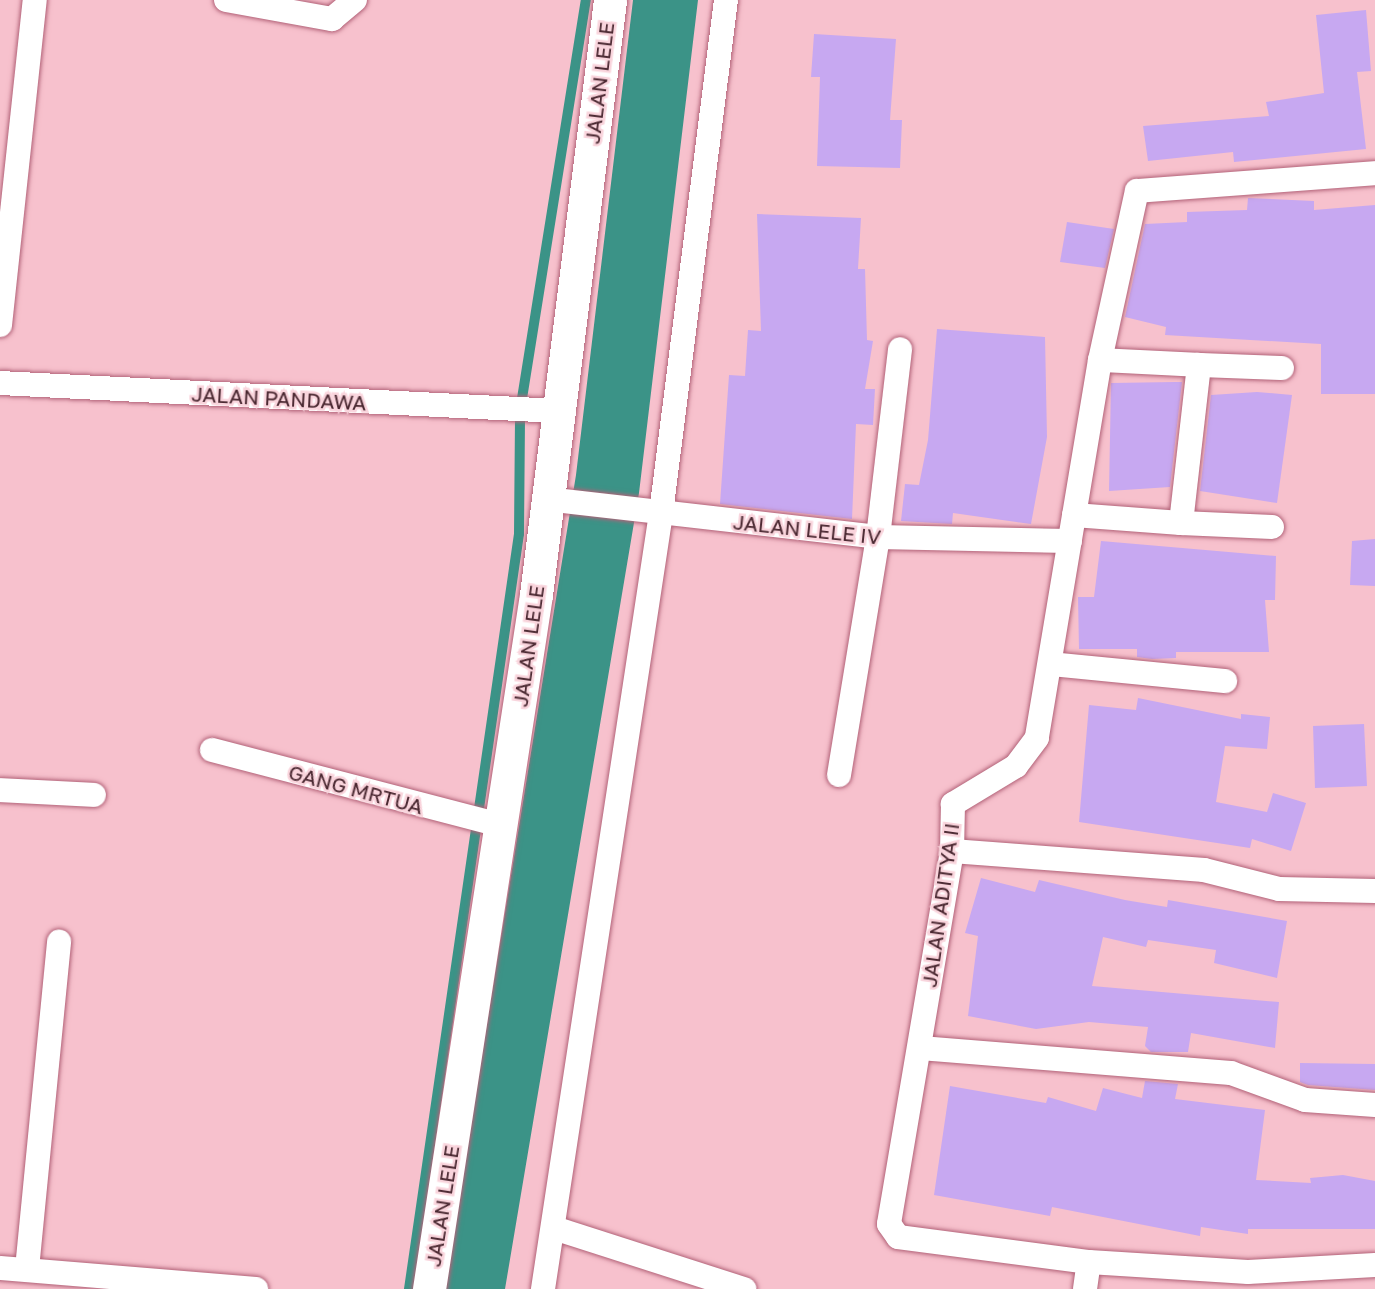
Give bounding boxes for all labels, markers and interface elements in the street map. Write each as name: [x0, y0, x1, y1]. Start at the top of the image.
street label: JALAN LELE: [579, 21, 619, 145]
street label: JALAN PANDAWA: [191, 381, 367, 415]
street label: JALAN LELE IV: [732, 509, 882, 549]
street label: JALAN LELE: [507, 584, 549, 708]
street label: GANG MRTUA: [286, 759, 426, 819]
street label: JALAN ADITYA II: [916, 821, 964, 989]
street label: JALAN LELE: [420, 1144, 464, 1268]

